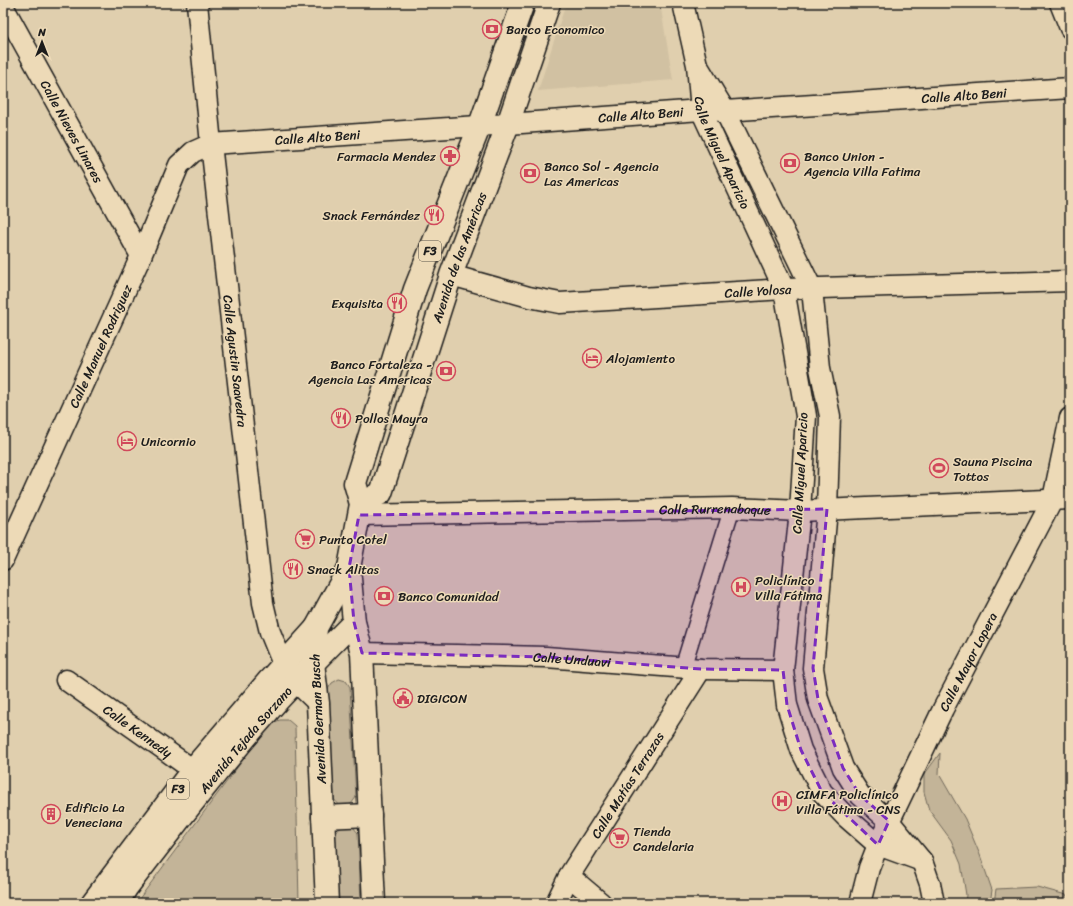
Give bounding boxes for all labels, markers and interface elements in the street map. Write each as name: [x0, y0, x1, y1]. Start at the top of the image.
bank icon: Banco Economico: [481, 18, 503, 40]
place label: Banco Economico: [506, 18, 605, 41]
north arrow: [22, 22, 62, 62]
text: N: [37, 23, 46, 42]
street label: Calle Nieves Linares: [34, 75, 110, 188]
street label: Calle Alto Beni: [921, 81, 1008, 109]
street label: Calle Miguel Aparicio: [688, 95, 757, 213]
street label: Calle Alto Beni: [597, 100, 685, 129]
street label: Calle Alto Beni: [274, 122, 361, 151]
place label: Farmacia Mendez: [337, 145, 437, 168]
pharmacy icon: Farmacia Mendez: [439, 145, 461, 167]
place label: Banco Union - Agencia Villa Fatima: [803, 145, 921, 183]
bank icon: Banco Union - Agencia Villa Fatima: [779, 152, 801, 174]
place label: Banco Sol - Agencia Las Americas: [544, 155, 659, 193]
bank icon: Banco Sol - Agencia Las Americas: [519, 162, 541, 184]
street label: Avenida de las Américas: [425, 188, 493, 327]
place label: Snack Fernández: [323, 204, 421, 227]
restaurant icon: Snack Fernández: [423, 204, 445, 226]
road number: F3: [419, 241, 441, 261]
street label: Calle Yolosa: [724, 277, 792, 304]
street label: Calle Manuel Rodriguez: [62, 280, 139, 412]
place label: Exquisita: [331, 292, 383, 315]
restaurant icon: Exquisita: [386, 292, 408, 314]
street label: Calle Agustin Saavedra: [217, 294, 255, 429]
hotel icon: Alojamiento: [581, 347, 603, 369]
place label: Alojamiento: [605, 347, 676, 370]
place label: Banco Fortaleza - Agencia Las Americas: [307, 353, 432, 391]
bank icon: Banco Fortaleza - Agencia Las Americas: [435, 360, 457, 382]
restaurant icon: Pollos Mayra: [330, 407, 352, 429]
place label: Pollos Mayra: [355, 407, 428, 430]
street label: Calle Miguel Aparicio: [785, 411, 815, 534]
hotel icon: Unicornio: [116, 430, 138, 452]
place label: Unicornio: [141, 430, 196, 453]
place label: Sauna Piscina Tottos: [953, 450, 1033, 488]
sports icon: Sauna Piscina Tottos: [928, 457, 950, 479]
street label: Calle Rurrenabaque: [659, 496, 771, 521]
supermarket icon: Punto Cotel: [294, 528, 316, 550]
place label: Punto Cotel: [319, 528, 387, 551]
restaurant icon: Snack Alitas: [282, 558, 304, 580]
place label: Snack Alitas: [307, 558, 379, 581]
place label: Policlínico Villa Fátima: [755, 569, 823, 607]
hospital icon: Policlínico Villa Fátima: [730, 576, 752, 598]
bank icon: Banco Comunidad: [373, 585, 395, 607]
place label: Banco Comunidad: [398, 585, 500, 608]
street label: Calle Mayor Lopera: [932, 607, 1004, 715]
street label: Calle Unduavi: [533, 645, 612, 674]
street label: Avenida German Busch: [303, 653, 333, 786]
street label: Avenida Tejada Sorzano: [192, 680, 298, 799]
public building icon: DIGICON: [392, 687, 414, 709]
place label: DIGICON: [417, 687, 467, 710]
street label: Calle Kennedy: [98, 698, 178, 764]
street label: Calle Matías Terrazas: [584, 727, 670, 843]
road number: F3: [167, 779, 189, 799]
place label: CIMFA Policlínico Villa Fátima - CNS: [796, 783, 901, 821]
hospital icon: CIMFA Policlínico Villa Fátima - CNS: [771, 790, 793, 812]
place label: Edificio La Veneciana: [65, 796, 125, 834]
building icon: Edificio La Veneciana: [40, 803, 62, 825]
place label: Tienda Candelaria: [633, 820, 694, 858]
supermarket icon: Tienda Candelaria: [608, 827, 630, 849]

